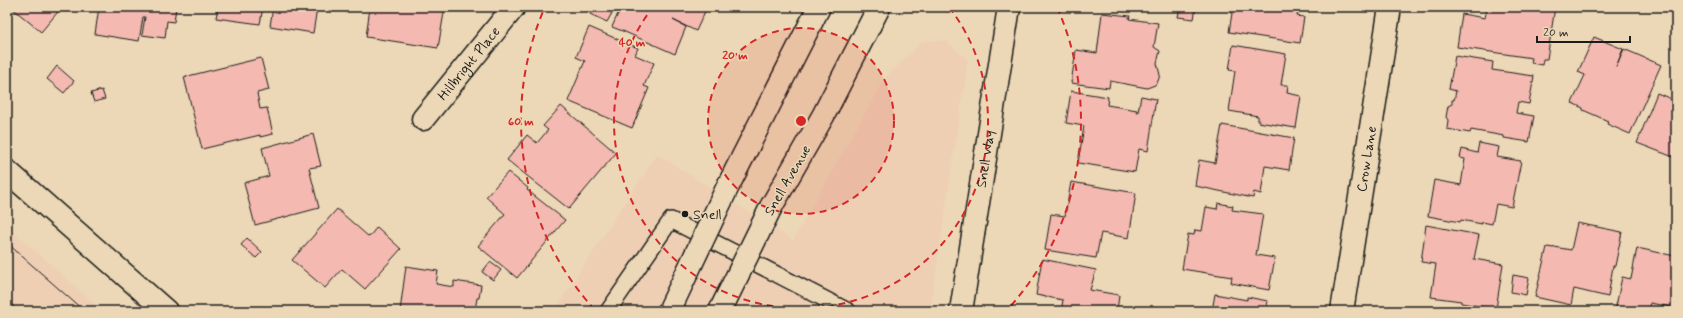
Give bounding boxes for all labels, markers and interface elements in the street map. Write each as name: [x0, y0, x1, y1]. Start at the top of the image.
scale bar: [1537, 18, 1630, 44]
street label: Hillbright Place: [434, 23, 504, 104]
text: 20 m: [1543, 25, 1569, 41]
text: 40 m: [619, 35, 646, 51]
text: 20 m: [722, 48, 748, 64]
text: 60 m: [508, 114, 534, 130]
centre of rings: [794, 114, 808, 128]
street label: Crow Lane: [1353, 125, 1381, 193]
street label: Snell Way: [973, 129, 999, 189]
street label: Snell Avenue: [760, 142, 815, 219]
place label: Snell: [693, 206, 722, 224]
marker: Snell: [680, 209, 690, 219]

